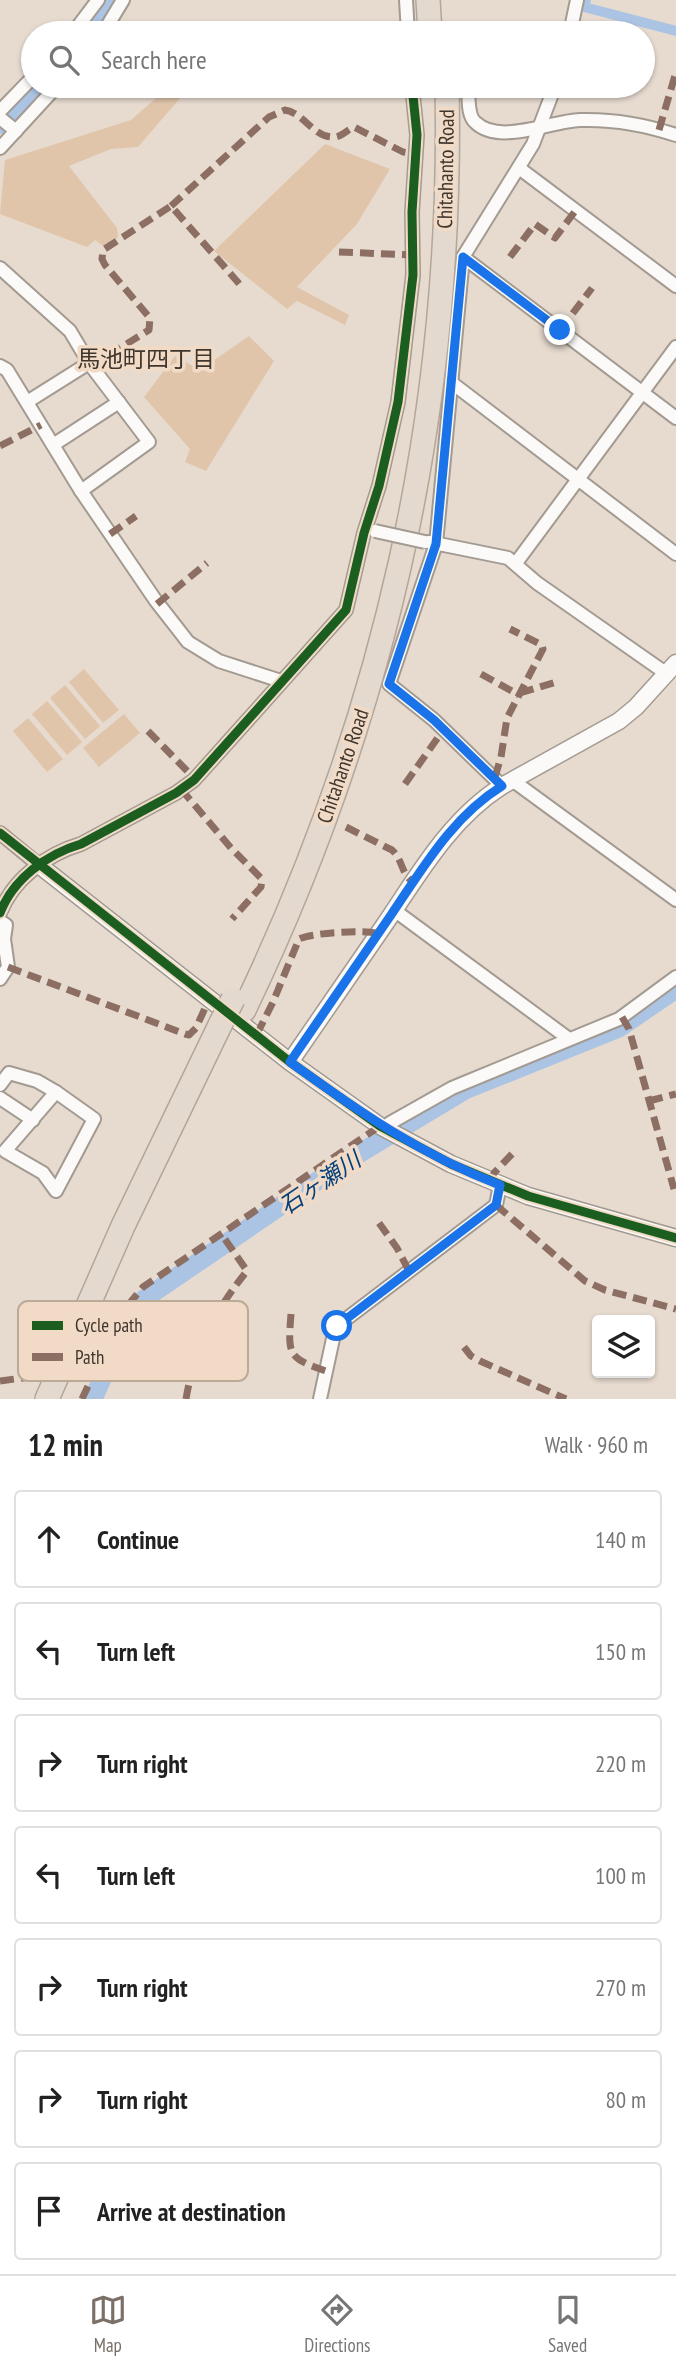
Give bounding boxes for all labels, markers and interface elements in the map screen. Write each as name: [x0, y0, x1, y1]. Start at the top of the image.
search box: [21, 21, 655, 98]
icon: search: [45, 41, 83, 79]
text: Search here: [101, 43, 207, 76]
street label: Chitahanto Road: [431, 109, 460, 229]
route end: [544, 314, 575, 345]
district label: 馬池町四丁目: [77, 344, 215, 373]
street label: Chitahanto Road: [310, 705, 375, 827]
water label: 石ヶ瀬川: [273, 1143, 368, 1220]
legend: [18, 1301, 248, 1381]
route start: [321, 1310, 352, 1341]
text: Cycle path: [75, 1313, 143, 1337]
map controls: [592, 1315, 655, 1378]
button: layers: [592, 1315, 655, 1378]
text: Path: [75, 1345, 104, 1369]
text: 12 min: [28, 1425, 103, 1464]
text: Walk · 960 m: [545, 1430, 648, 1459]
icon: ahead: [30, 1520, 68, 1558]
text: Continue: [97, 1523, 179, 1556]
text: 140 m: [595, 1525, 646, 1554]
icon: left: [30, 1632, 68, 1670]
text: Turn left: [97, 1635, 175, 1668]
text: 150 m: [595, 1637, 646, 1666]
icon: right: [30, 1744, 68, 1782]
text: Turn right: [97, 1747, 188, 1780]
text: 220 m: [595, 1749, 646, 1778]
icon: left: [30, 1856, 68, 1894]
text: Turn left: [97, 1859, 175, 1892]
text: 100 m: [595, 1861, 646, 1890]
icon: right: [30, 1968, 68, 2006]
text: Turn right: [97, 1971, 188, 2004]
text: 270 m: [595, 1973, 646, 2002]
icon: right: [30, 2080, 68, 2118]
text: Turn right: [97, 2083, 188, 2116]
text: 80 m: [605, 2085, 646, 2114]
icon: arrive: [30, 2192, 68, 2230]
text: Arrive at destination: [97, 2195, 286, 2228]
tab: Map: [89, 2291, 127, 2357]
tab: Directions: [304, 2291, 370, 2357]
tab: Saved: [548, 2291, 587, 2357]

